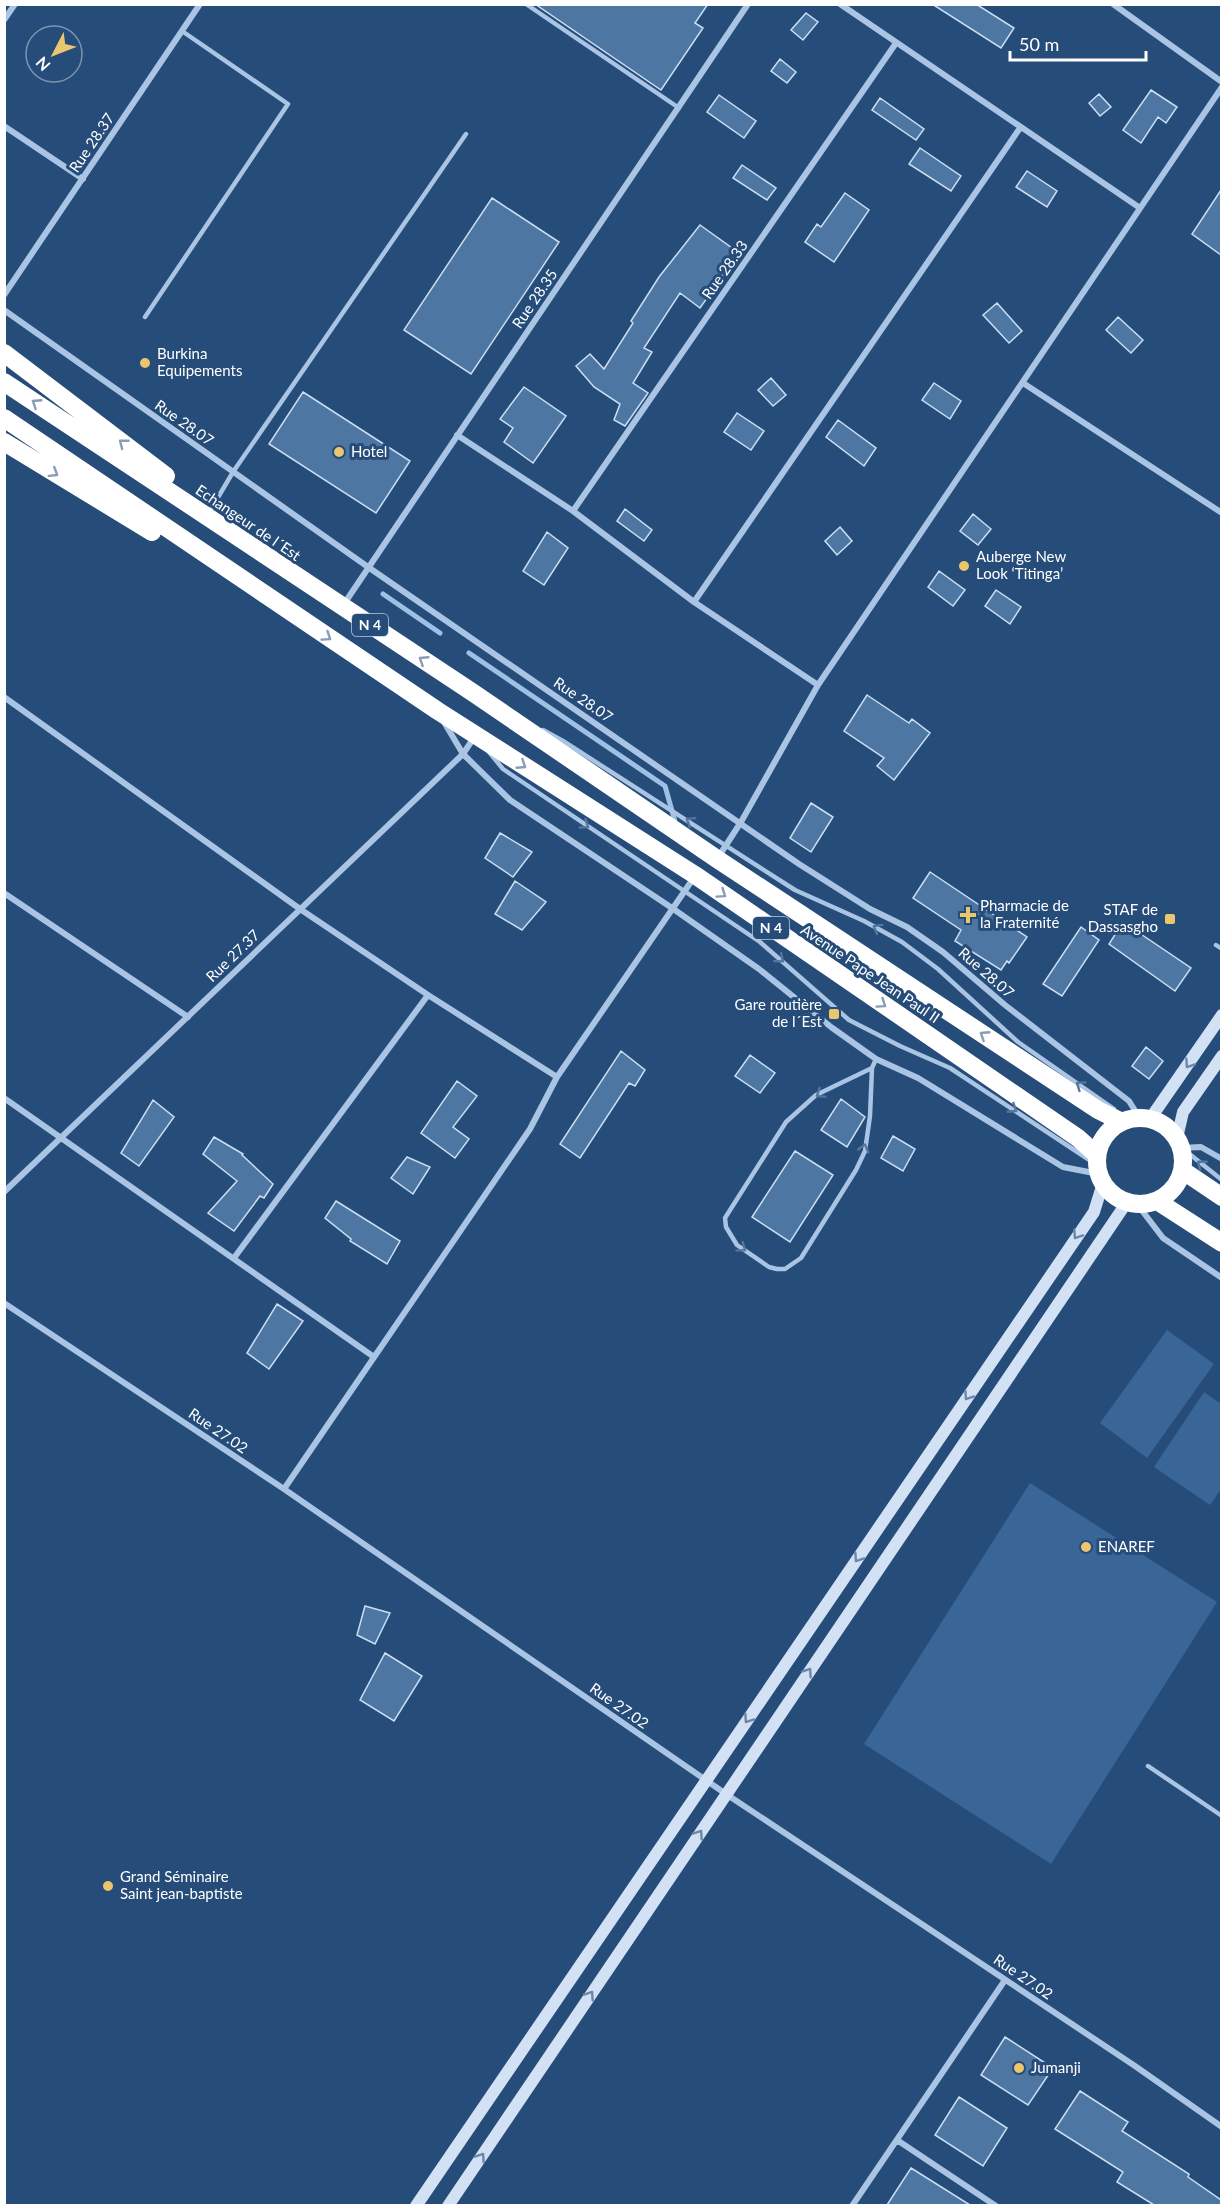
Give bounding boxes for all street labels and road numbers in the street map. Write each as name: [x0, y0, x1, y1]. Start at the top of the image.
street label: Rue 28.37: [65, 109, 118, 175]
street label: Rue 28.33: [697, 237, 751, 302]
street label: Rue 28.35: [508, 265, 561, 331]
street label: Rue 28.07: [152, 395, 218, 449]
street label: Echangeur de l´Est: [193, 480, 305, 564]
road number: N 4: [352, 614, 388, 636]
street label: Rue 28.07: [551, 673, 617, 726]
road number: N 4: [753, 917, 789, 939]
street label: Avenue Pape Jean Paul II: [798, 920, 943, 1026]
street label: Rue 27.37: [202, 925, 263, 985]
street label: Rue 28.07: [955, 943, 1018, 1001]
street label: Rue 27.02: [186, 1404, 252, 1457]
street label: Rue 27.02: [587, 1678, 652, 1732]
street label: Rue 27.02: [991, 1950, 1057, 2003]

